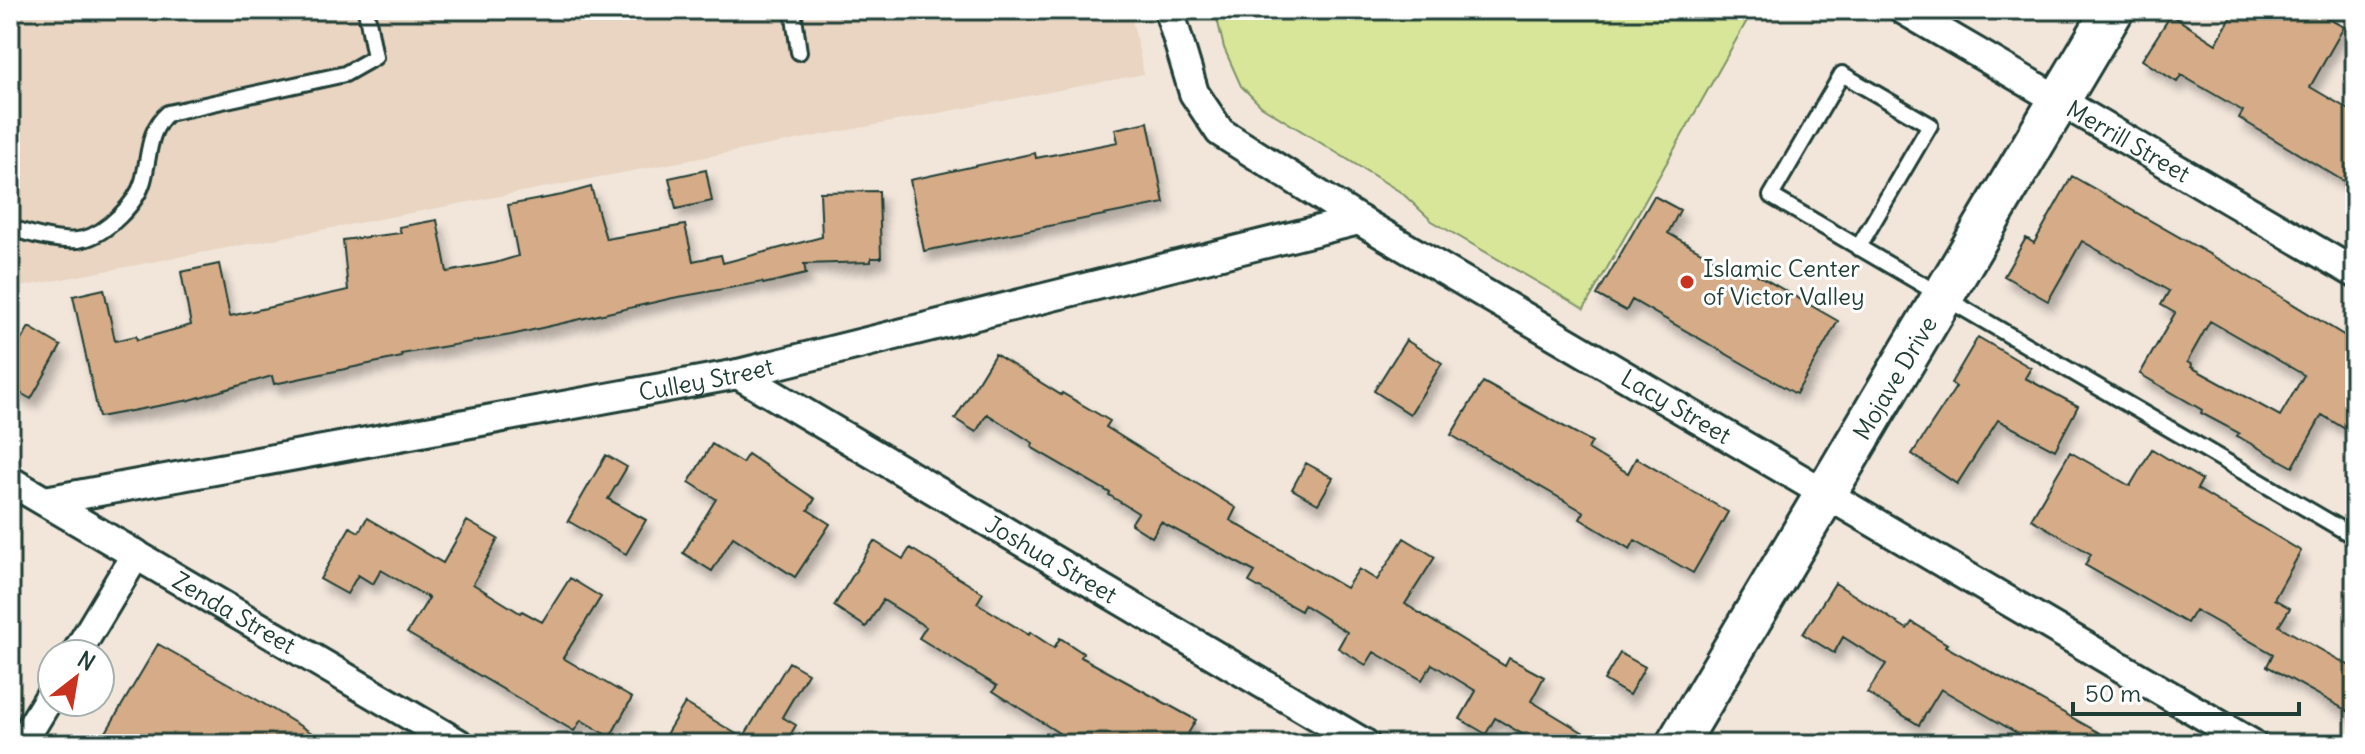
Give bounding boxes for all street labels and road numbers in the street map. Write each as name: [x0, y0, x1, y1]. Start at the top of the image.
street label: Merrill Street: [2062, 93, 2196, 189]
street label: Mojave Drive: [1846, 310, 1943, 445]
street label: Culley Street: [636, 351, 776, 407]
street label: Lacy Street: [1616, 362, 1737, 450]
street label: Joshua Street: [980, 509, 1123, 609]
street label: Zenda Street: [168, 565, 301, 660]

